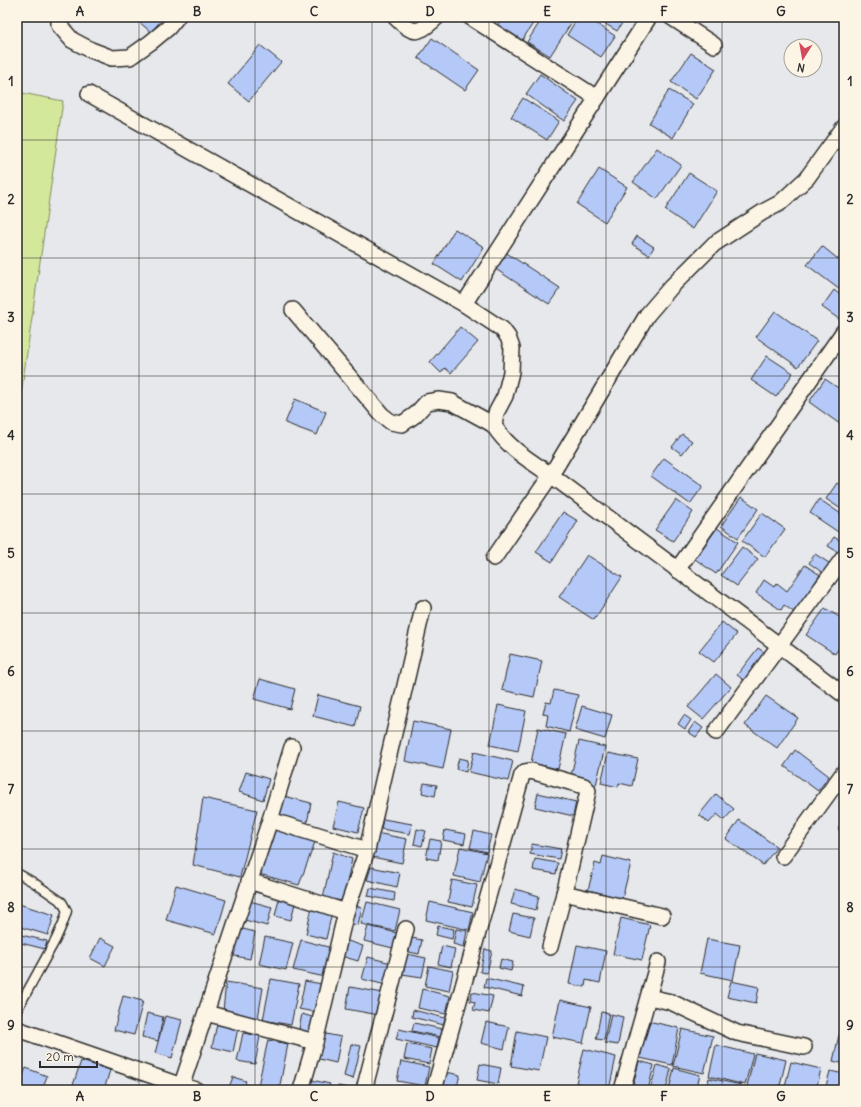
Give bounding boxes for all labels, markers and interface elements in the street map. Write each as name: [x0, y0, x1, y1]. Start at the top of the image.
text: A: [76, 3, 85, 20]
text: B: [193, 3, 202, 20]
text: C: [310, 3, 319, 20]
text: D: [425, 3, 435, 20]
text: E: [543, 3, 551, 20]
text: F: [660, 3, 668, 20]
text: G: [776, 3, 786, 20]
north arrow: [783, 38, 823, 78]
text: N: [796, 60, 806, 75]
text: 1: [8, 73, 14, 90]
text: 1: [847, 73, 853, 90]
text: 2: [7, 191, 15, 208]
text: 2: [846, 191, 854, 208]
text: 3: [7, 309, 15, 326]
text: 3: [846, 309, 854, 326]
text: 4: [7, 427, 15, 444]
text: 4: [846, 427, 854, 444]
text: 5: [7, 545, 15, 562]
text: 5: [846, 545, 854, 562]
text: 6: [7, 663, 15, 680]
text: 6: [846, 663, 854, 680]
text: 7: [8, 781, 15, 798]
text: 7: [847, 781, 854, 798]
text: 8: [7, 899, 15, 916]
text: 8: [846, 899, 854, 916]
text: 9: [7, 1017, 15, 1034]
text: 9: [846, 1017, 854, 1034]
scale bar: [40, 1043, 97, 1069]
text: 20 m: [46, 1049, 74, 1064]
text: A: [76, 1088, 85, 1105]
text: B: [193, 1088, 202, 1105]
text: C: [310, 1088, 319, 1105]
text: D: [425, 1088, 435, 1105]
text: E: [543, 1088, 551, 1105]
text: F: [660, 1088, 668, 1105]
text: G: [776, 1088, 786, 1105]

